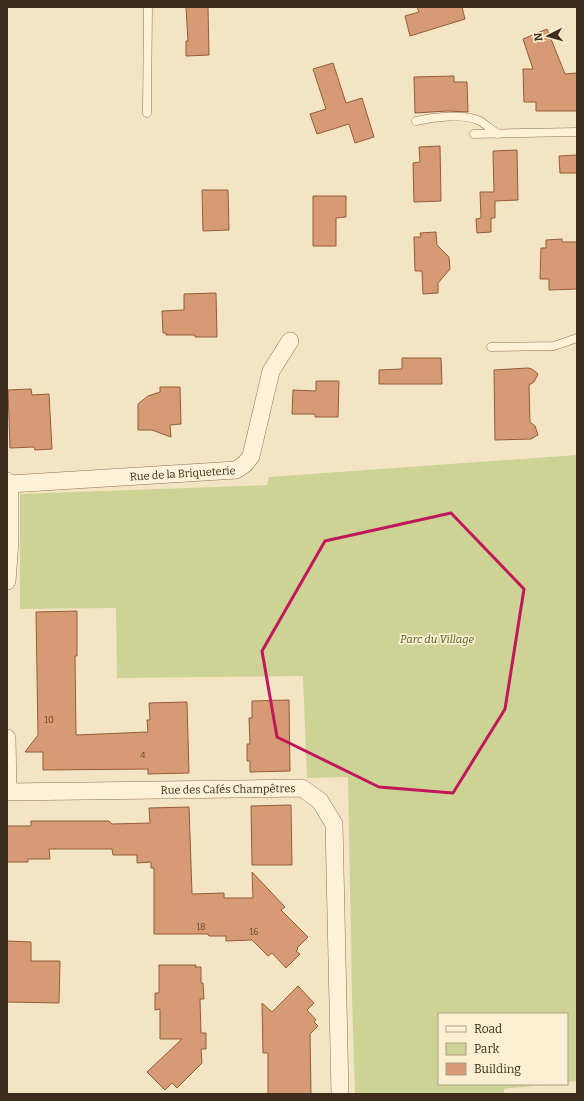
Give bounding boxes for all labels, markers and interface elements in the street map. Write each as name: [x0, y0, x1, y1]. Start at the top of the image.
north arrow: [528, 16, 568, 56]
text: N: [532, 32, 545, 42]
street label: Rue de la Briqueterie: [129, 464, 236, 484]
park label: Parc du Village: [400, 633, 474, 646]
house number: 10: [44, 715, 54, 725]
house number: 4: [140, 750, 146, 760]
street label: Rue des Cafés Champêtres: [160, 782, 296, 797]
house number: 18: [196, 922, 206, 932]
house number: 16: [250, 927, 258, 937]
legend: [438, 1013, 568, 1085]
text: Road: [474, 1022, 502, 1036]
text: Park: [474, 1042, 500, 1056]
text: Building: [474, 1062, 521, 1076]

